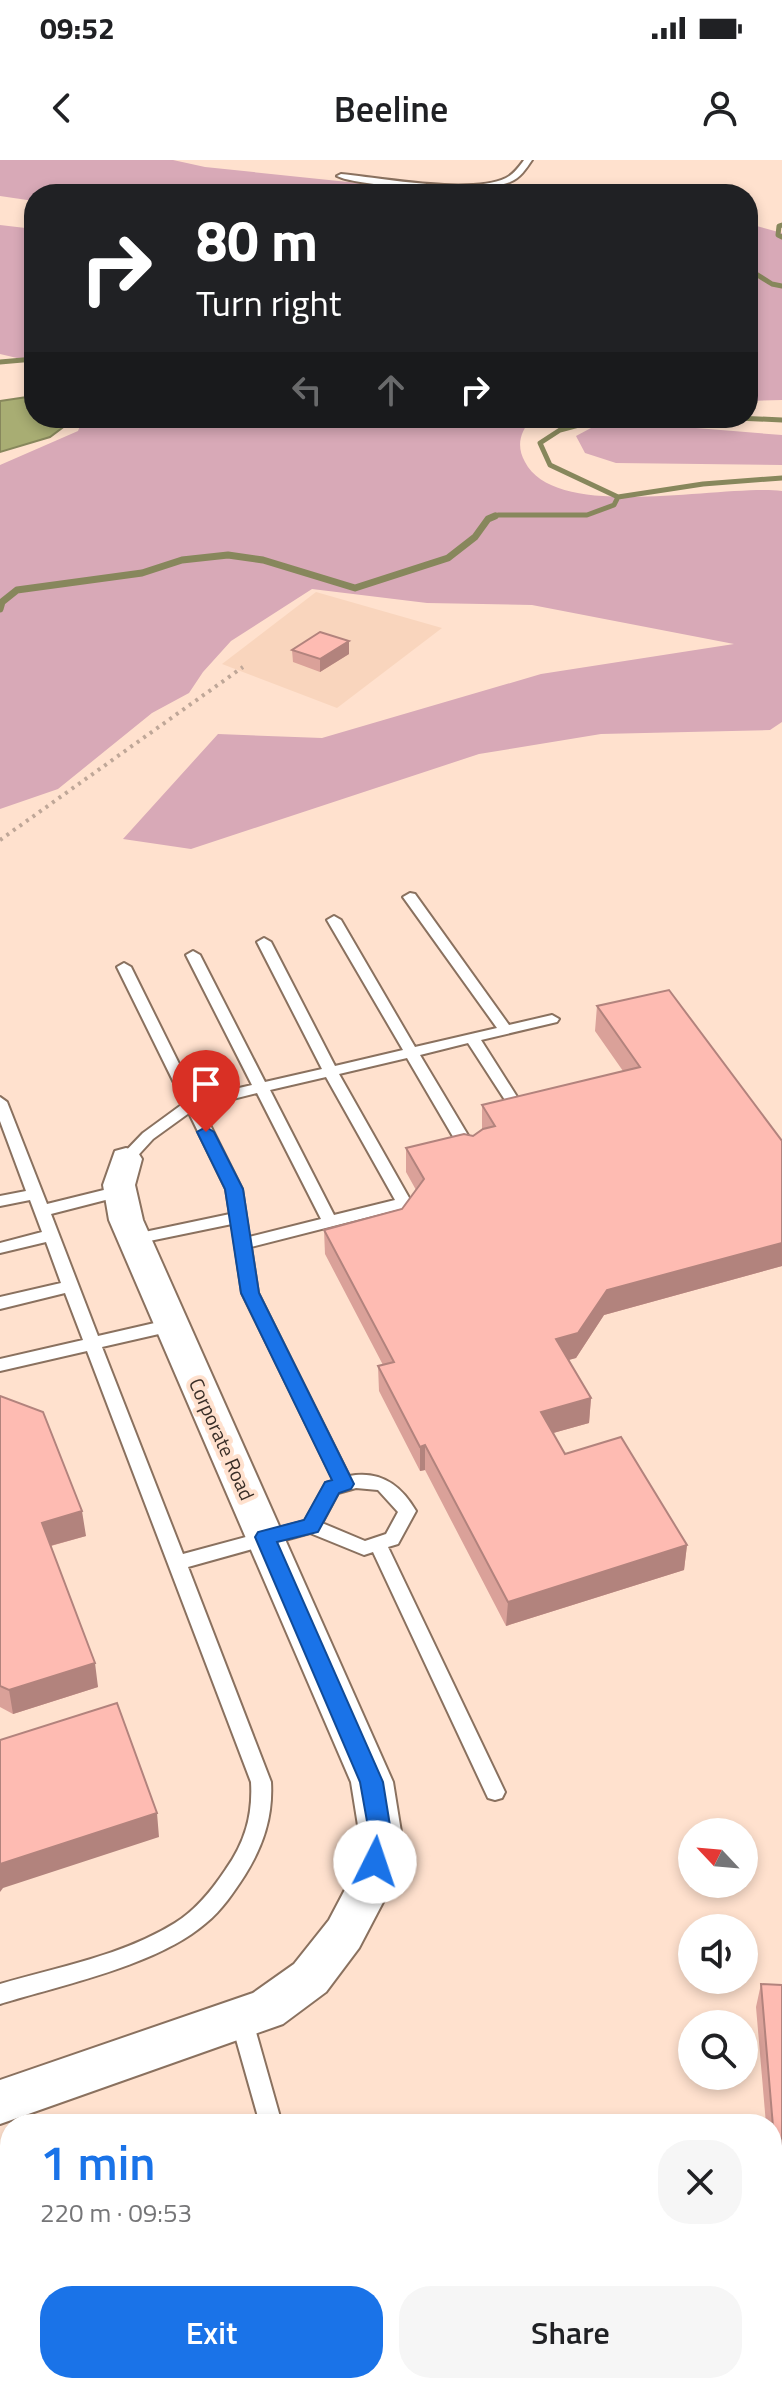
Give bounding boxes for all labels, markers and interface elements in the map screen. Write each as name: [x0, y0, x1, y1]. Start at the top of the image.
text: 09:52: [40, 5, 115, 51]
text: Beeline: [334, 81, 448, 136]
icon: back: [40, 86, 84, 130]
icon: person: [698, 86, 742, 130]
text: 80 m: [196, 198, 318, 283]
icon: right: [64, 216, 168, 320]
text: Turn right: [196, 275, 341, 330]
icon: left: [285, 368, 329, 412]
icon: ahead: [369, 368, 413, 412]
icon: right: [453, 368, 497, 412]
pin: [172, 1050, 240, 1132]
icon: arrive: [184, 1062, 228, 1106]
street label: Corporate Road: [181, 1373, 263, 1505]
north arrow: [678, 1818, 758, 1898]
map controls: [678, 1818, 758, 2090]
position arrow: [333, 1820, 417, 1904]
button: sound: [678, 1914, 758, 1994]
button: search: [678, 2010, 758, 2090]
text: 1 min: [40, 2126, 155, 2199]
button: close: [658, 2140, 742, 2224]
text: 220 m · 09:53: [40, 2193, 192, 2232]
button: Exit: [40, 2286, 383, 2378]
button: Share: [399, 2286, 742, 2378]

